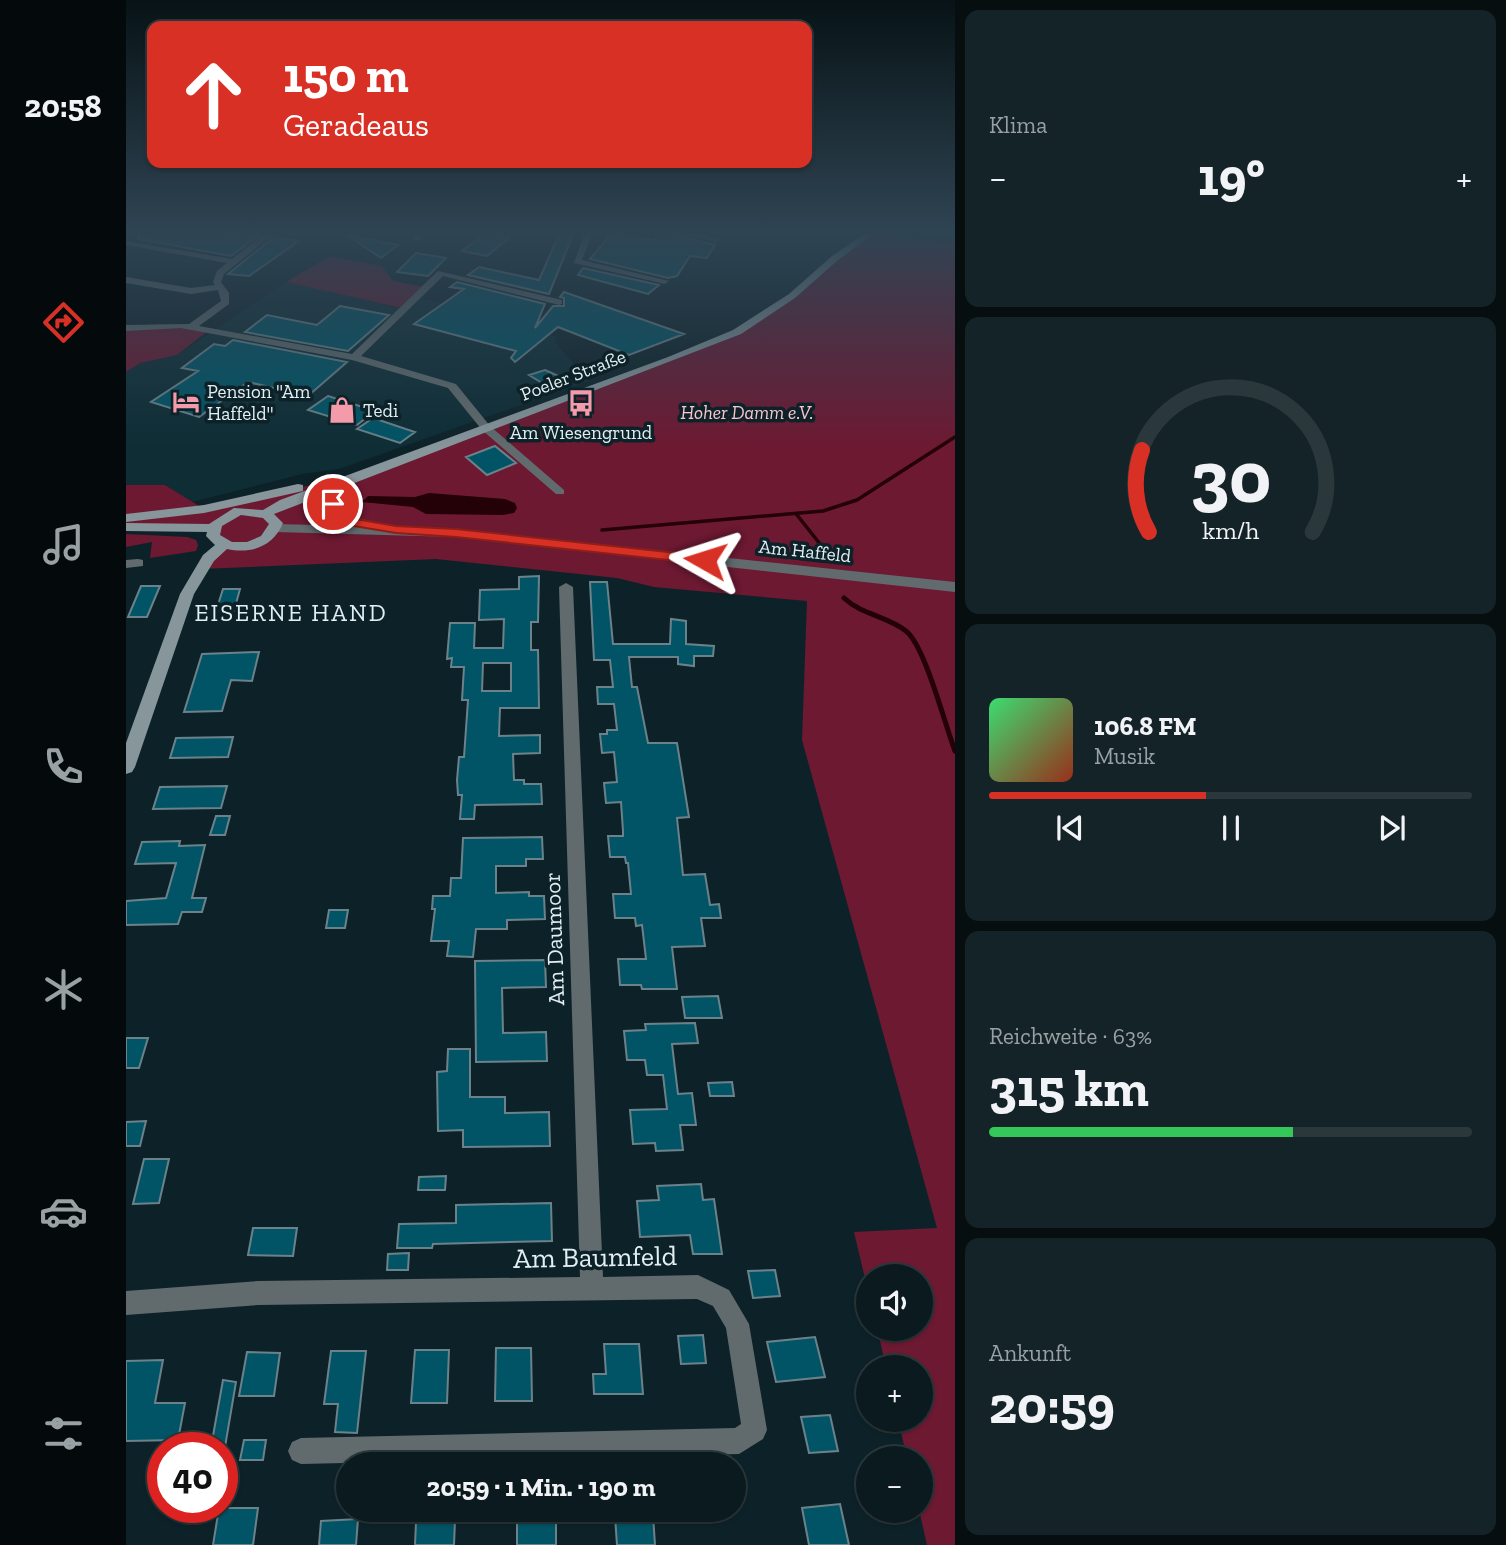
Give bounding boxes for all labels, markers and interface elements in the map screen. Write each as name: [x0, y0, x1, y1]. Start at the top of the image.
text: 150 m: [283, 46, 409, 105]
icon: ahead: [168, 49, 259, 140]
text: 20:58: [24, 87, 102, 125]
text: Geradeaus: [283, 106, 429, 144]
text: Klima: [989, 111, 1047, 139]
text: 19°: [1198, 146, 1265, 208]
text: −: [989, 155, 1007, 201]
text: +: [1456, 155, 1472, 201]
icon: directions: [39, 298, 88, 347]
street label: Poeler Straße: [517, 344, 629, 406]
place label: Pension "Am Haffeld": [207, 380, 311, 425]
hotel icon: Pension "Am Haffeld": [171, 387, 201, 417]
bus stop icon: Am Wiesengrund: [566, 388, 596, 418]
shop icon: Tedi: [327, 395, 357, 425]
place label: Tedi: [363, 399, 398, 422]
park label: Hoher Damm e.V.: [681, 401, 813, 424]
place label: Am Wiesengrund: [510, 421, 653, 444]
text: 30: [1190, 433, 1271, 521]
pin: [303, 474, 363, 534]
icon: arrive: [314, 485, 352, 523]
text: km/h: [1202, 514, 1259, 544]
icon: music: [39, 520, 88, 569]
position arrow: [668, 523, 742, 597]
street label: Am Haffeld: [758, 535, 853, 567]
district label: EISERNE HAND: [194, 598, 388, 627]
text: 106.8 FM: [1094, 710, 1196, 742]
icon: phone: [39, 742, 88, 791]
text: Musik: [1094, 742, 1155, 770]
icon: previous: [1051, 809, 1089, 847]
icon: pause: [1212, 809, 1250, 847]
icon: next: [1373, 809, 1411, 847]
street label: Am Daumoor: [538, 872, 570, 1006]
icon: climate: [39, 965, 88, 1014]
text: Reichweite · 63%: [989, 1022, 1152, 1050]
text: 315 km: [989, 1057, 1149, 1119]
icon: car: [39, 1187, 88, 1236]
street label: Am Baumfeld: [513, 1239, 677, 1275]
map controls: [856, 1264, 933, 1523]
button: sound: [856, 1264, 933, 1341]
text: Ankunft: [989, 1339, 1071, 1367]
button: +: [856, 1355, 933, 1432]
text: 20:59: [989, 1374, 1115, 1436]
icon: filters: [39, 1409, 88, 1458]
speed limit sign: 40: [147, 1432, 238, 1523]
button: −: [856, 1446, 933, 1523]
text: 20:59 · 1 Min. · 190 m: [426, 1471, 656, 1503]

